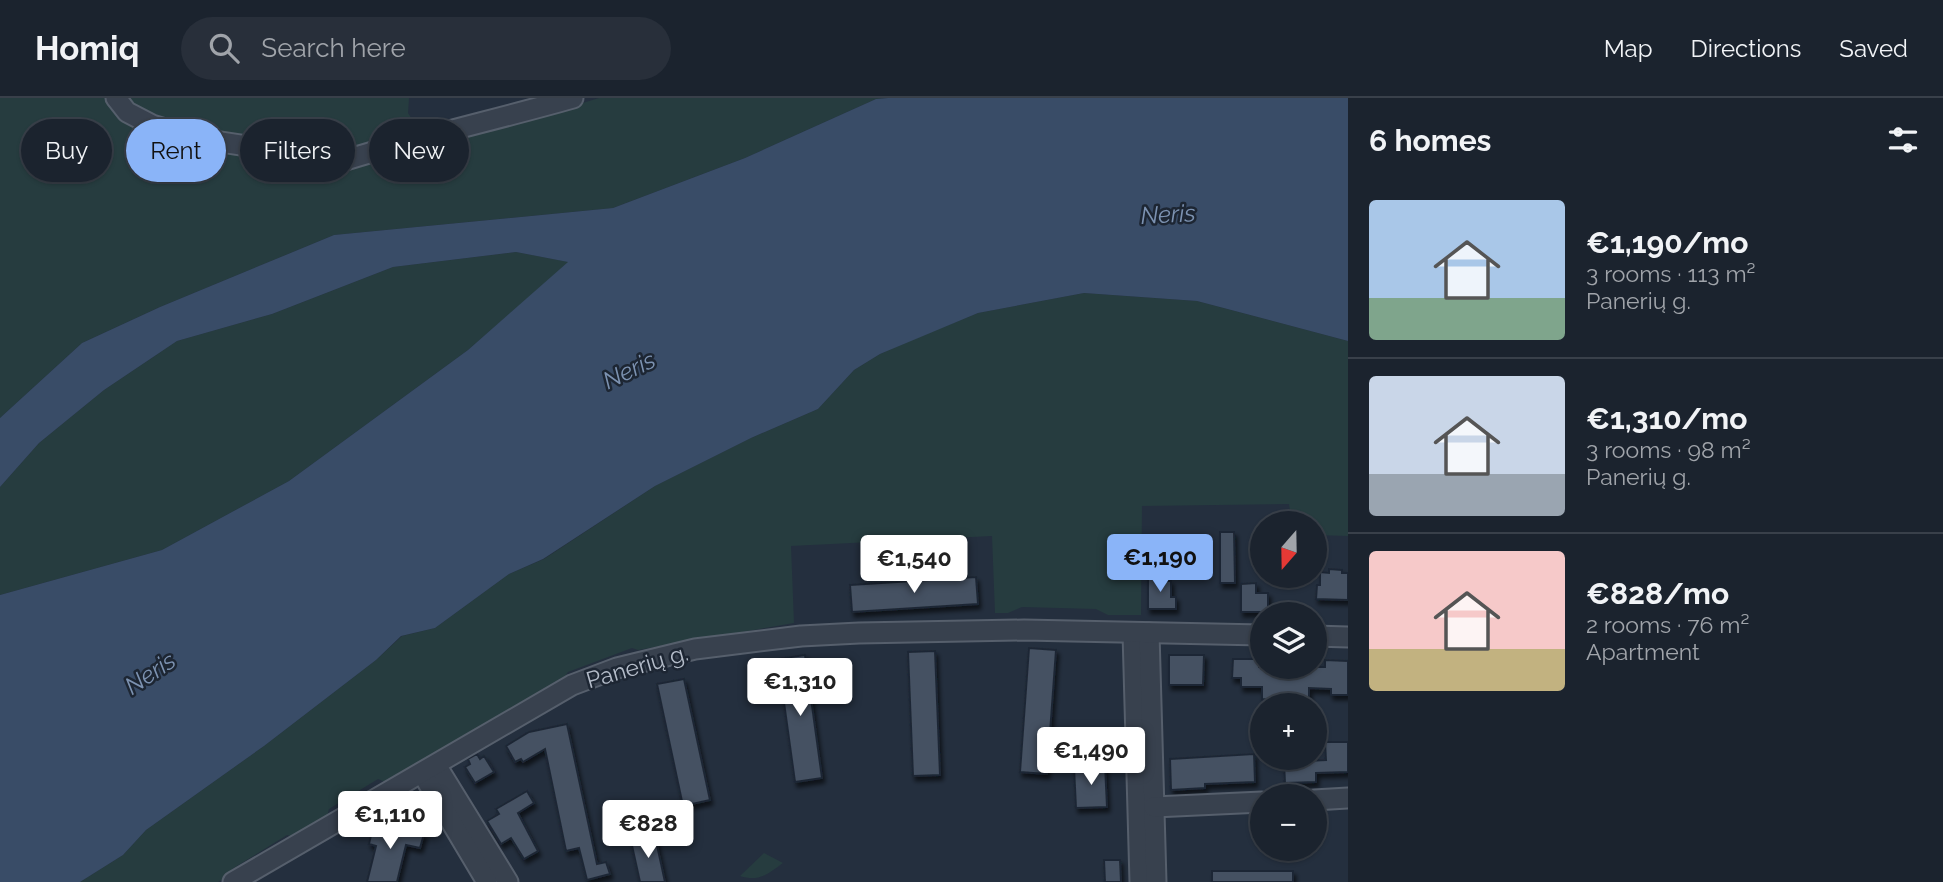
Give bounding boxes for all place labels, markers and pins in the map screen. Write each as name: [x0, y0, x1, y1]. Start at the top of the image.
pin: €1,190: [1103, 534, 1217, 594]
pin: €1,540: [857, 536, 971, 595]
pin: €1,310: [743, 658, 857, 718]
pin: €1,490: [1034, 728, 1148, 787]
pin: €1,110: [333, 792, 447, 851]
pin: €828: [607, 800, 689, 860]

